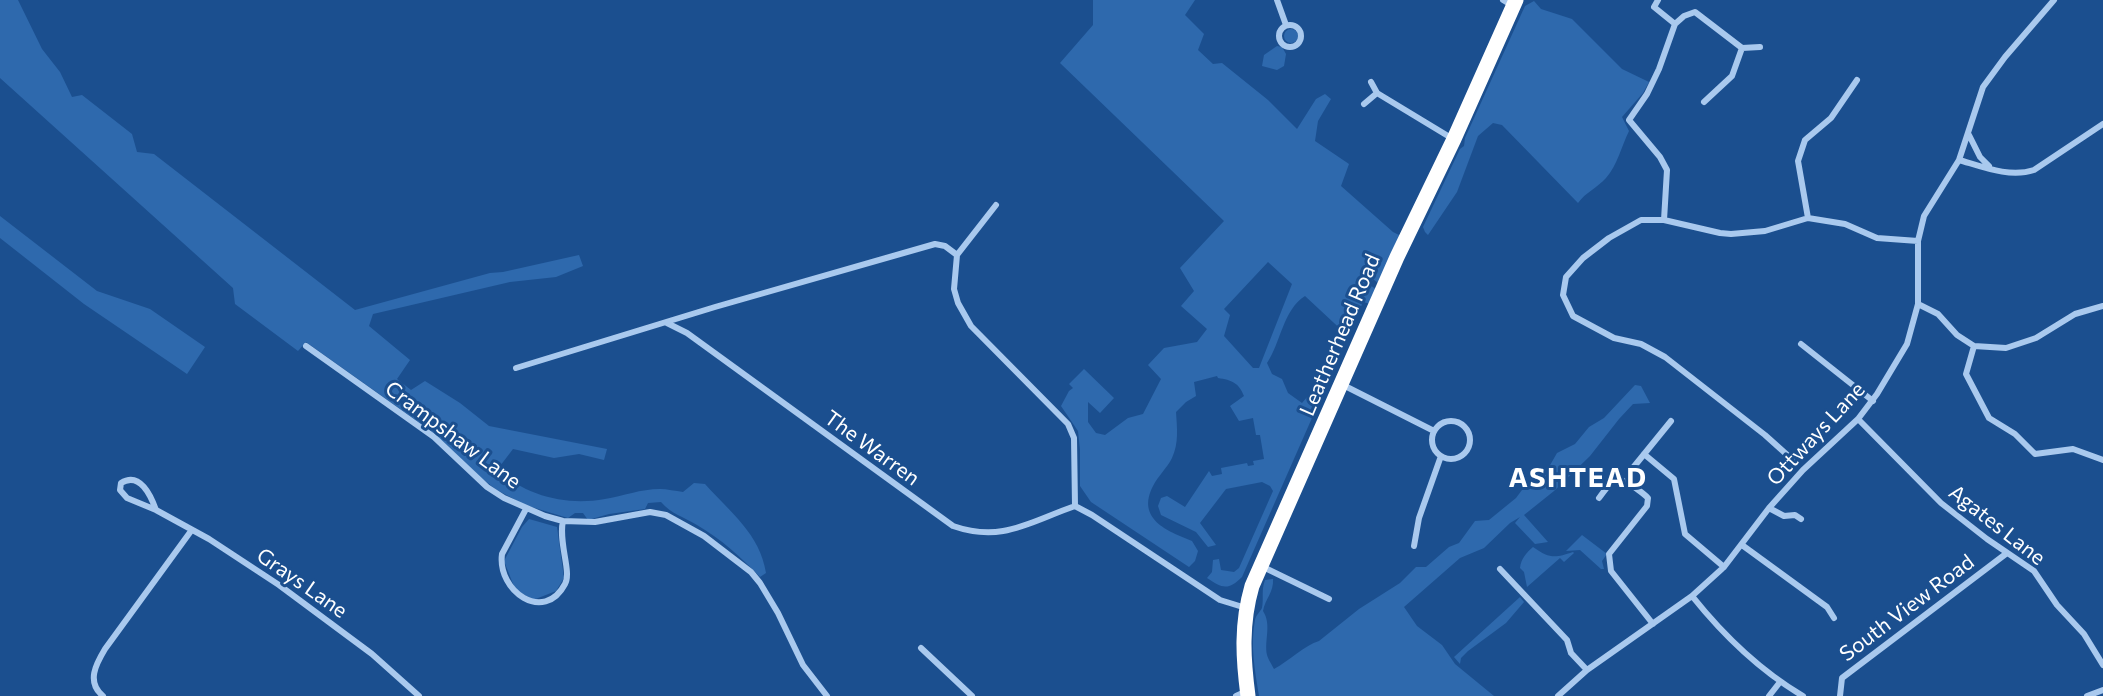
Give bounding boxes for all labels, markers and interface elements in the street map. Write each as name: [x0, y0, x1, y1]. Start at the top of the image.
street label: Leatherhead Road: [1295, 250, 1385, 420]
street label: Crampshaw Lane: [380, 376, 526, 494]
street label: Ottways Lane: [1762, 377, 1870, 491]
street label: The Warren: [820, 405, 924, 491]
district label: ASHTEAD: [1508, 462, 1648, 494]
street label: Agates Lane: [1944, 480, 2050, 570]
street label: Grays Lane: [252, 543, 352, 623]
street label: South View Road: [1835, 549, 1979, 667]

